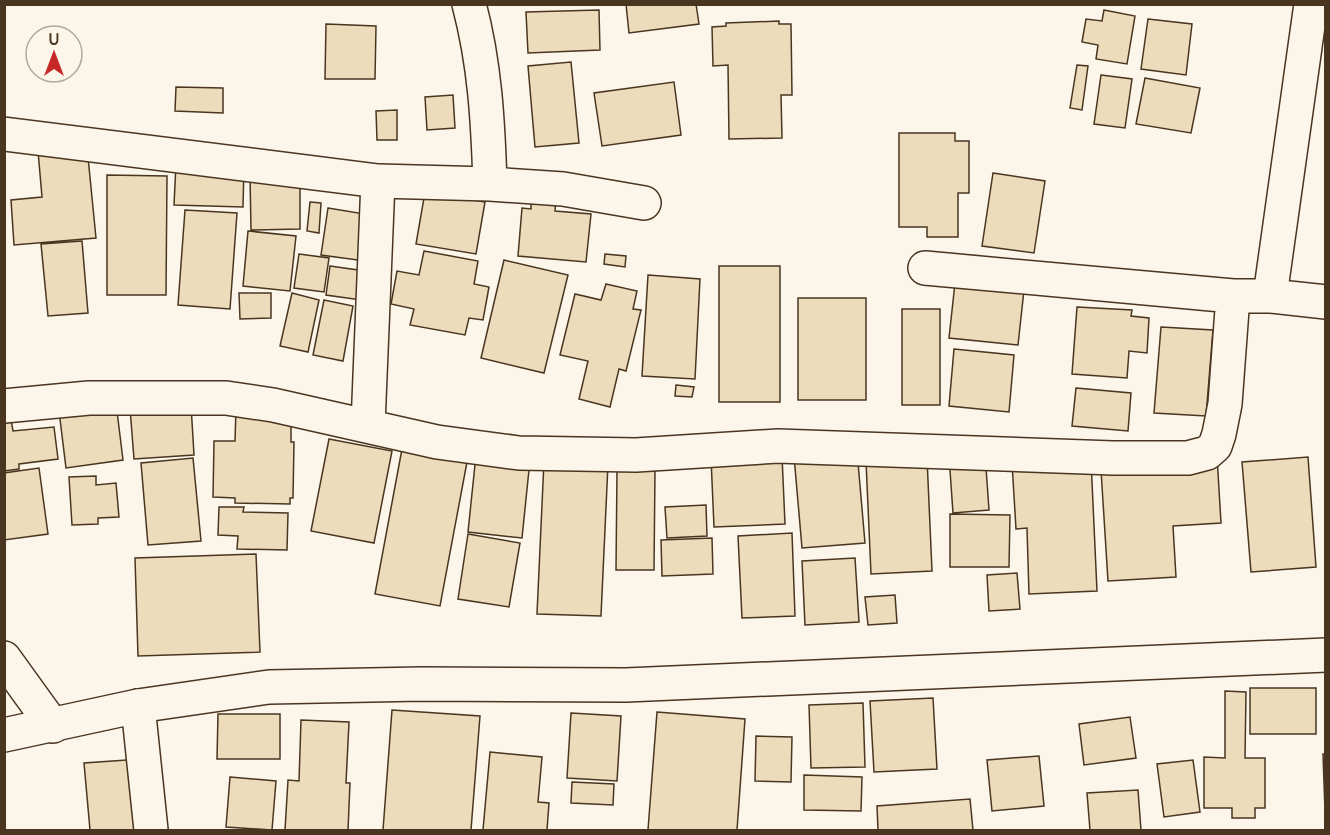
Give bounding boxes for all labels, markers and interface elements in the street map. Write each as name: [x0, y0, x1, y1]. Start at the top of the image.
north arrow: [24, 24, 84, 84]
text: U: [48, 29, 60, 49]

